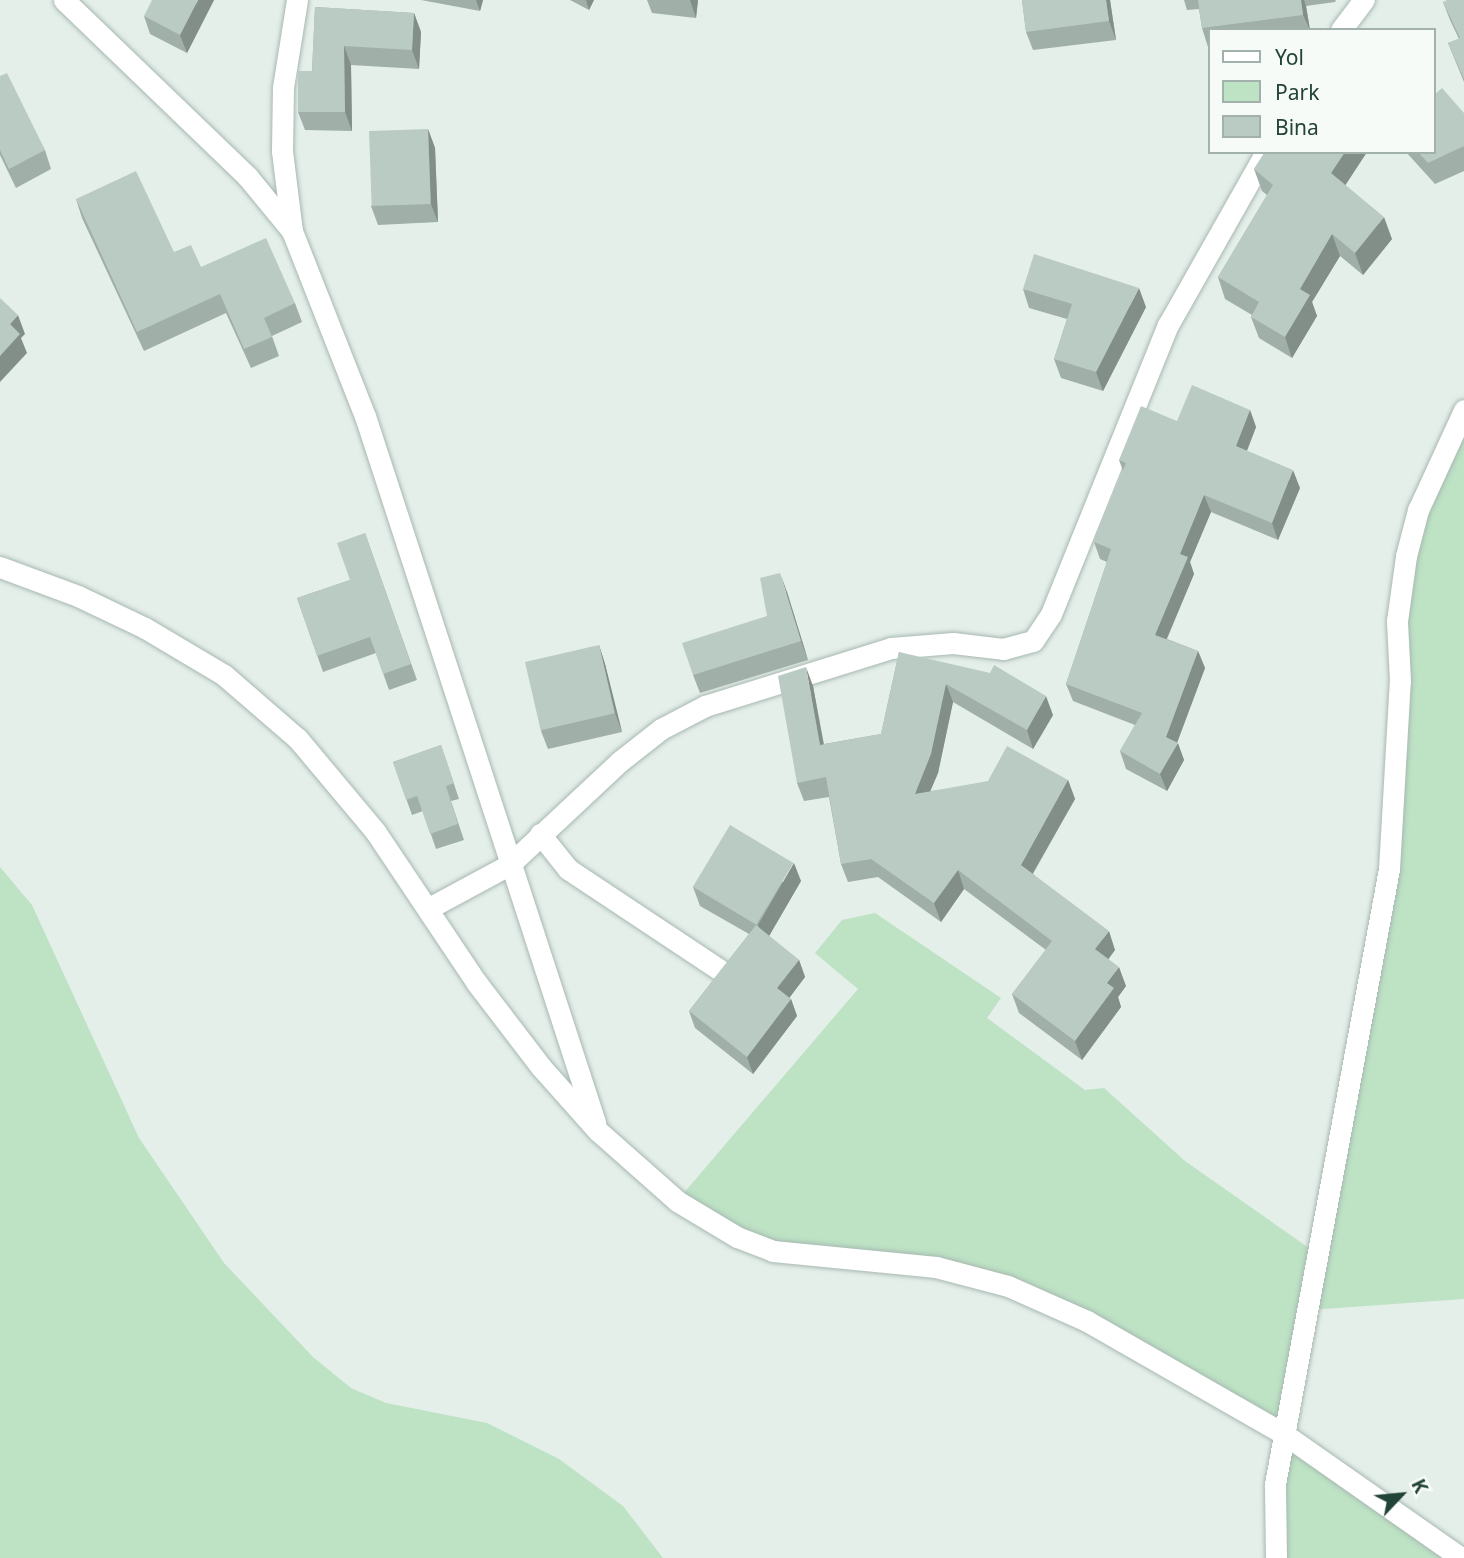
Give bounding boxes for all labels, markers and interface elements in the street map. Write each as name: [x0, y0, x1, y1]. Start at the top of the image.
legend: [1208, 28, 1436, 154]
text: Yol: [1275, 43, 1304, 71]
text: Park: [1275, 78, 1319, 106]
text: Bina: [1275, 113, 1319, 141]
north arrow: [1366, 1460, 1436, 1530]
text: K: [1405, 1474, 1434, 1497]

